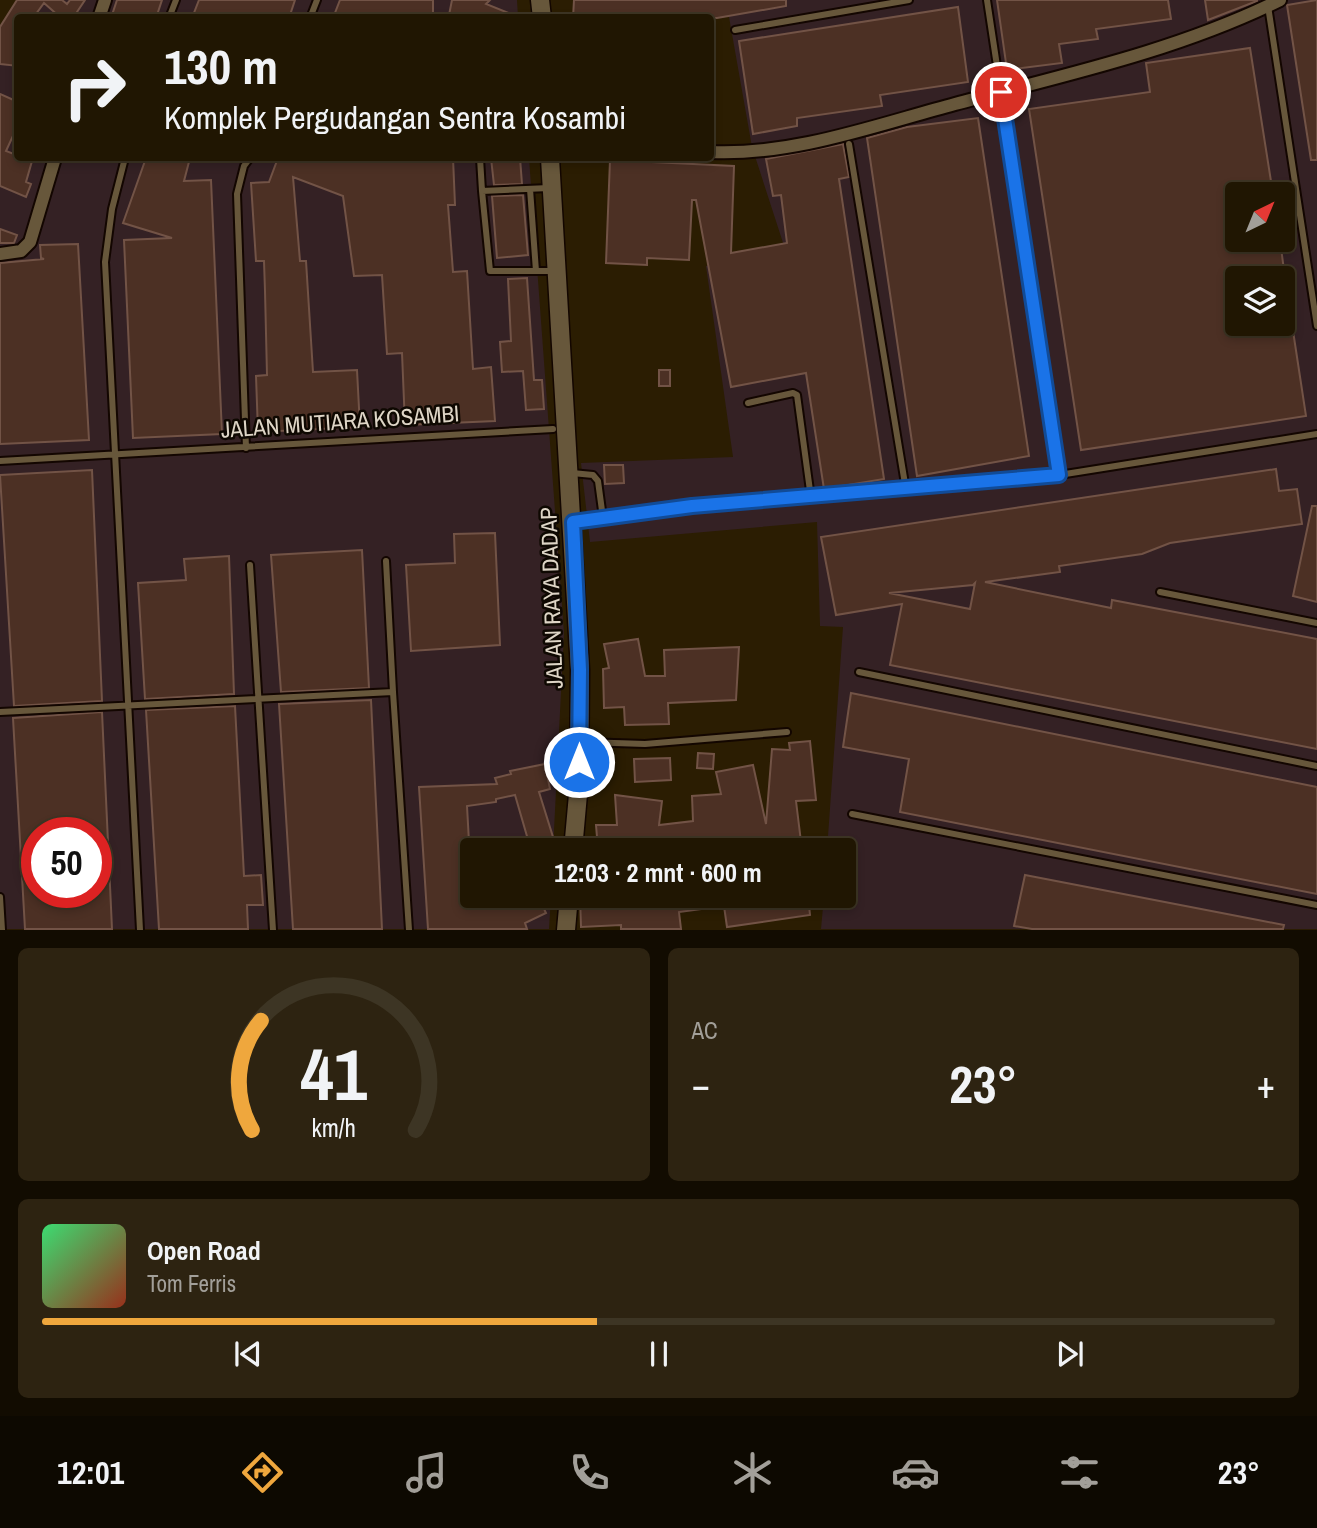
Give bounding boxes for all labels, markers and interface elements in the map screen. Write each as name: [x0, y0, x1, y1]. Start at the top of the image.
text: 130 m: [164, 33, 278, 99]
icon: right: [49, 42, 140, 133]
pin: [971, 62, 1031, 122]
icon: arrive: [982, 73, 1020, 111]
text: Komplek Pergudangan Sentra Kosambi: [164, 96, 626, 139]
north arrow: [1225, 182, 1295, 252]
map controls: [1225, 182, 1295, 336]
button: layers: [1225, 266, 1295, 336]
street label: JALAN MUTIARA KOSAMBI: [220, 397, 460, 445]
street label: JALAN RAYA DADAP: [532, 507, 570, 689]
position arrow: [542, 725, 616, 799]
speed limit sign: 50: [21, 817, 112, 908]
text: 12:03 · 2 mnt · 600 m: [554, 855, 762, 890]
text: AC: [692, 1015, 718, 1046]
text: 41: [301, 1026, 368, 1124]
text: 23°: [949, 1049, 1017, 1119]
text: −: [692, 1059, 710, 1110]
text: +: [1257, 1059, 1275, 1110]
text: km/h: [312, 1111, 356, 1145]
text: Open Road: [147, 1233, 261, 1268]
text: Tom Ferris: [147, 1268, 236, 1299]
icon: previous: [229, 1335, 267, 1373]
icon: pause: [640, 1335, 678, 1373]
icon: next: [1051, 1335, 1089, 1373]
icon: directions: [238, 1448, 287, 1497]
icon: music: [402, 1448, 451, 1497]
icon: phone: [565, 1448, 614, 1497]
icon: climate: [728, 1448, 777, 1497]
icon: car: [891, 1448, 940, 1497]
icon: filters: [1055, 1448, 1104, 1497]
text: 12:01: [57, 1451, 124, 1494]
text: 23°: [1218, 1451, 1260, 1494]

